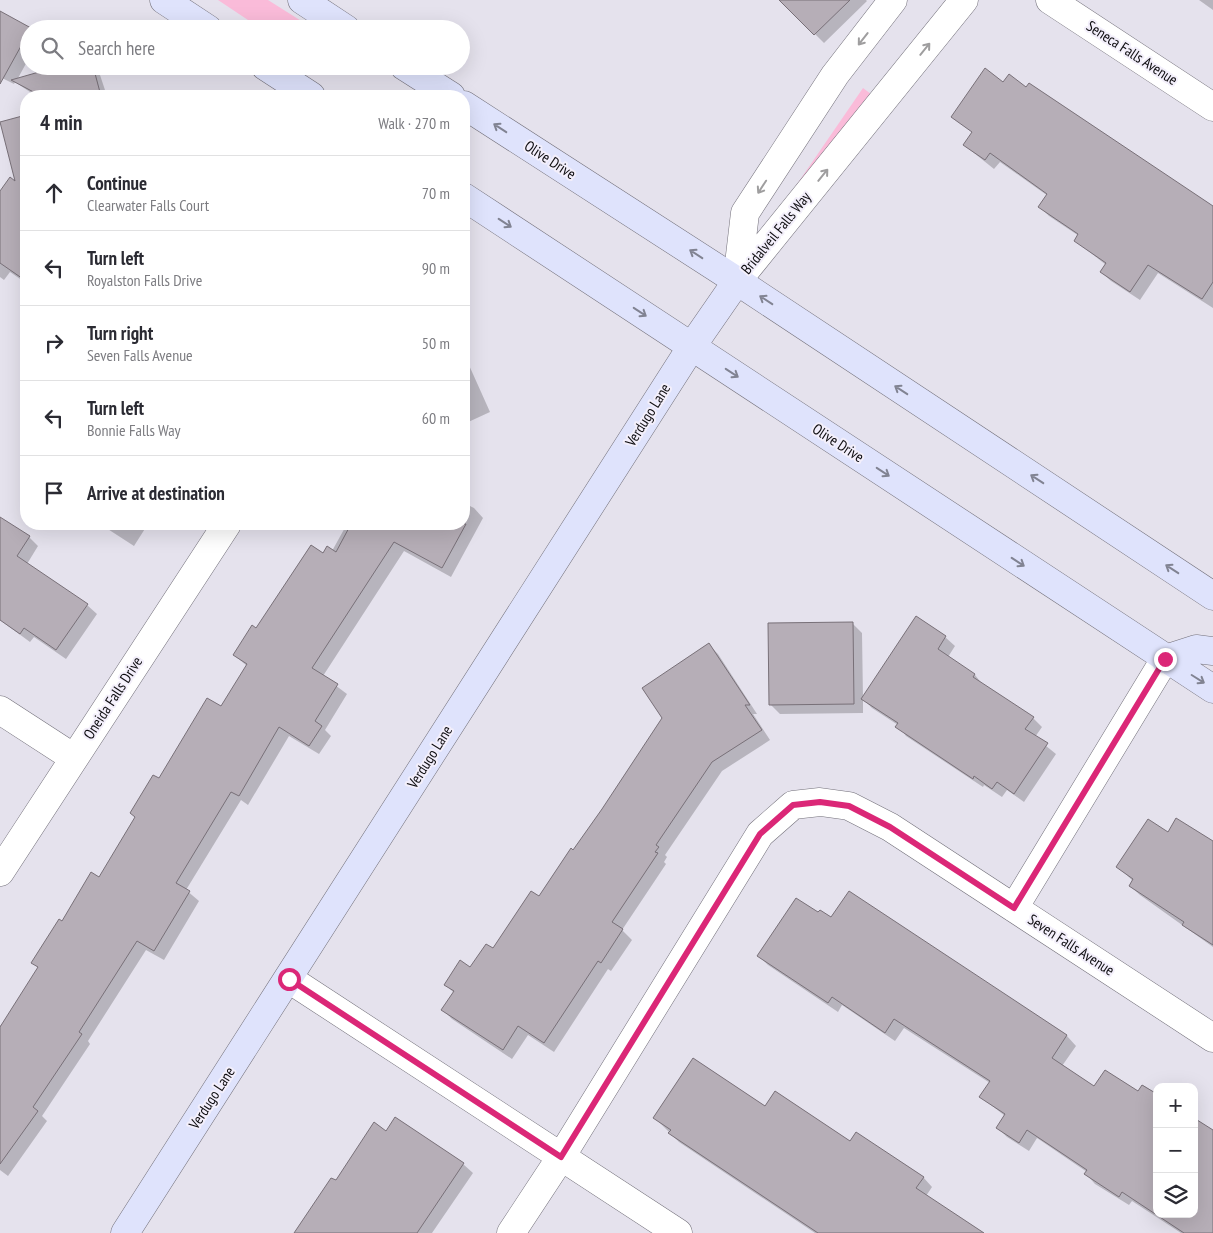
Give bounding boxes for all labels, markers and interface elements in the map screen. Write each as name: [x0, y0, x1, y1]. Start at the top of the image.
street label: Seneca Falls Avenue: [1083, 16, 1181, 89]
search box: [20, 20, 470, 75]
one-way arrow: [858, 32, 869, 45]
icon: search: [38, 34, 66, 62]
text: Search here: [78, 36, 155, 60]
one-way arrow: [920, 43, 931, 56]
text: 4 min: [40, 109, 82, 136]
text: Walk · 270 m: [378, 113, 450, 133]
one-way arrow: [494, 123, 508, 133]
street label: Olive Drive: [521, 136, 580, 183]
one-way arrow: [817, 169, 828, 182]
text: Continue: [87, 171, 147, 195]
icon: ahead: [40, 179, 68, 207]
one-way arrow: [757, 180, 767, 194]
text: 70 m: [422, 183, 450, 203]
street label: Bridalveil Falls Way: [737, 187, 815, 278]
text: Clearwater Falls Court: [87, 195, 209, 215]
one-way arrow: [497, 218, 511, 228]
text: Turn left: [87, 246, 144, 270]
one-way arrow: [689, 249, 703, 259]
icon: left: [40, 254, 68, 282]
text: 90 m: [422, 258, 450, 278]
text: Royalston Falls Drive: [87, 270, 202, 290]
one-way arrow: [759, 295, 773, 305]
one-way arrow: [633, 308, 647, 318]
text: Turn right: [87, 321, 153, 345]
icon: right: [40, 329, 68, 357]
text: 50 m: [422, 333, 450, 353]
text: Seven Falls Avenue: [87, 345, 193, 365]
one-way arrow: [725, 368, 739, 378]
street label: Verdugo Lane: [620, 380, 674, 450]
one-way arrow: [895, 384, 909, 394]
text: Turn left: [87, 396, 144, 420]
icon: left: [40, 404, 68, 432]
text: 60 m: [422, 408, 450, 428]
street label: Olive Drive: [809, 419, 868, 466]
text: Bonnie Falls Way: [87, 420, 181, 440]
one-way arrow: [875, 467, 889, 477]
one-way arrow: [1030, 474, 1044, 484]
icon: arrive: [40, 479, 68, 507]
text: Arrive at destination: [87, 481, 225, 505]
one-way arrow: [1011, 556, 1025, 567]
one-way arrow: [1166, 564, 1180, 574]
route end: [1154, 648, 1177, 671]
street label: Oneida Falls Drive: [79, 653, 146, 743]
one-way arrow: [1191, 674, 1205, 685]
street label: Verdugo Lane: [402, 722, 456, 792]
street label: Seven Falls Avenue: [1025, 910, 1118, 980]
route start: [278, 968, 301, 991]
street label: Verdugo Lane: [184, 1063, 239, 1133]
map controls: [1153, 1083, 1198, 1218]
button: +: [1153, 1083, 1198, 1128]
button: −: [1153, 1128, 1198, 1173]
button: layers: [1153, 1173, 1198, 1218]

